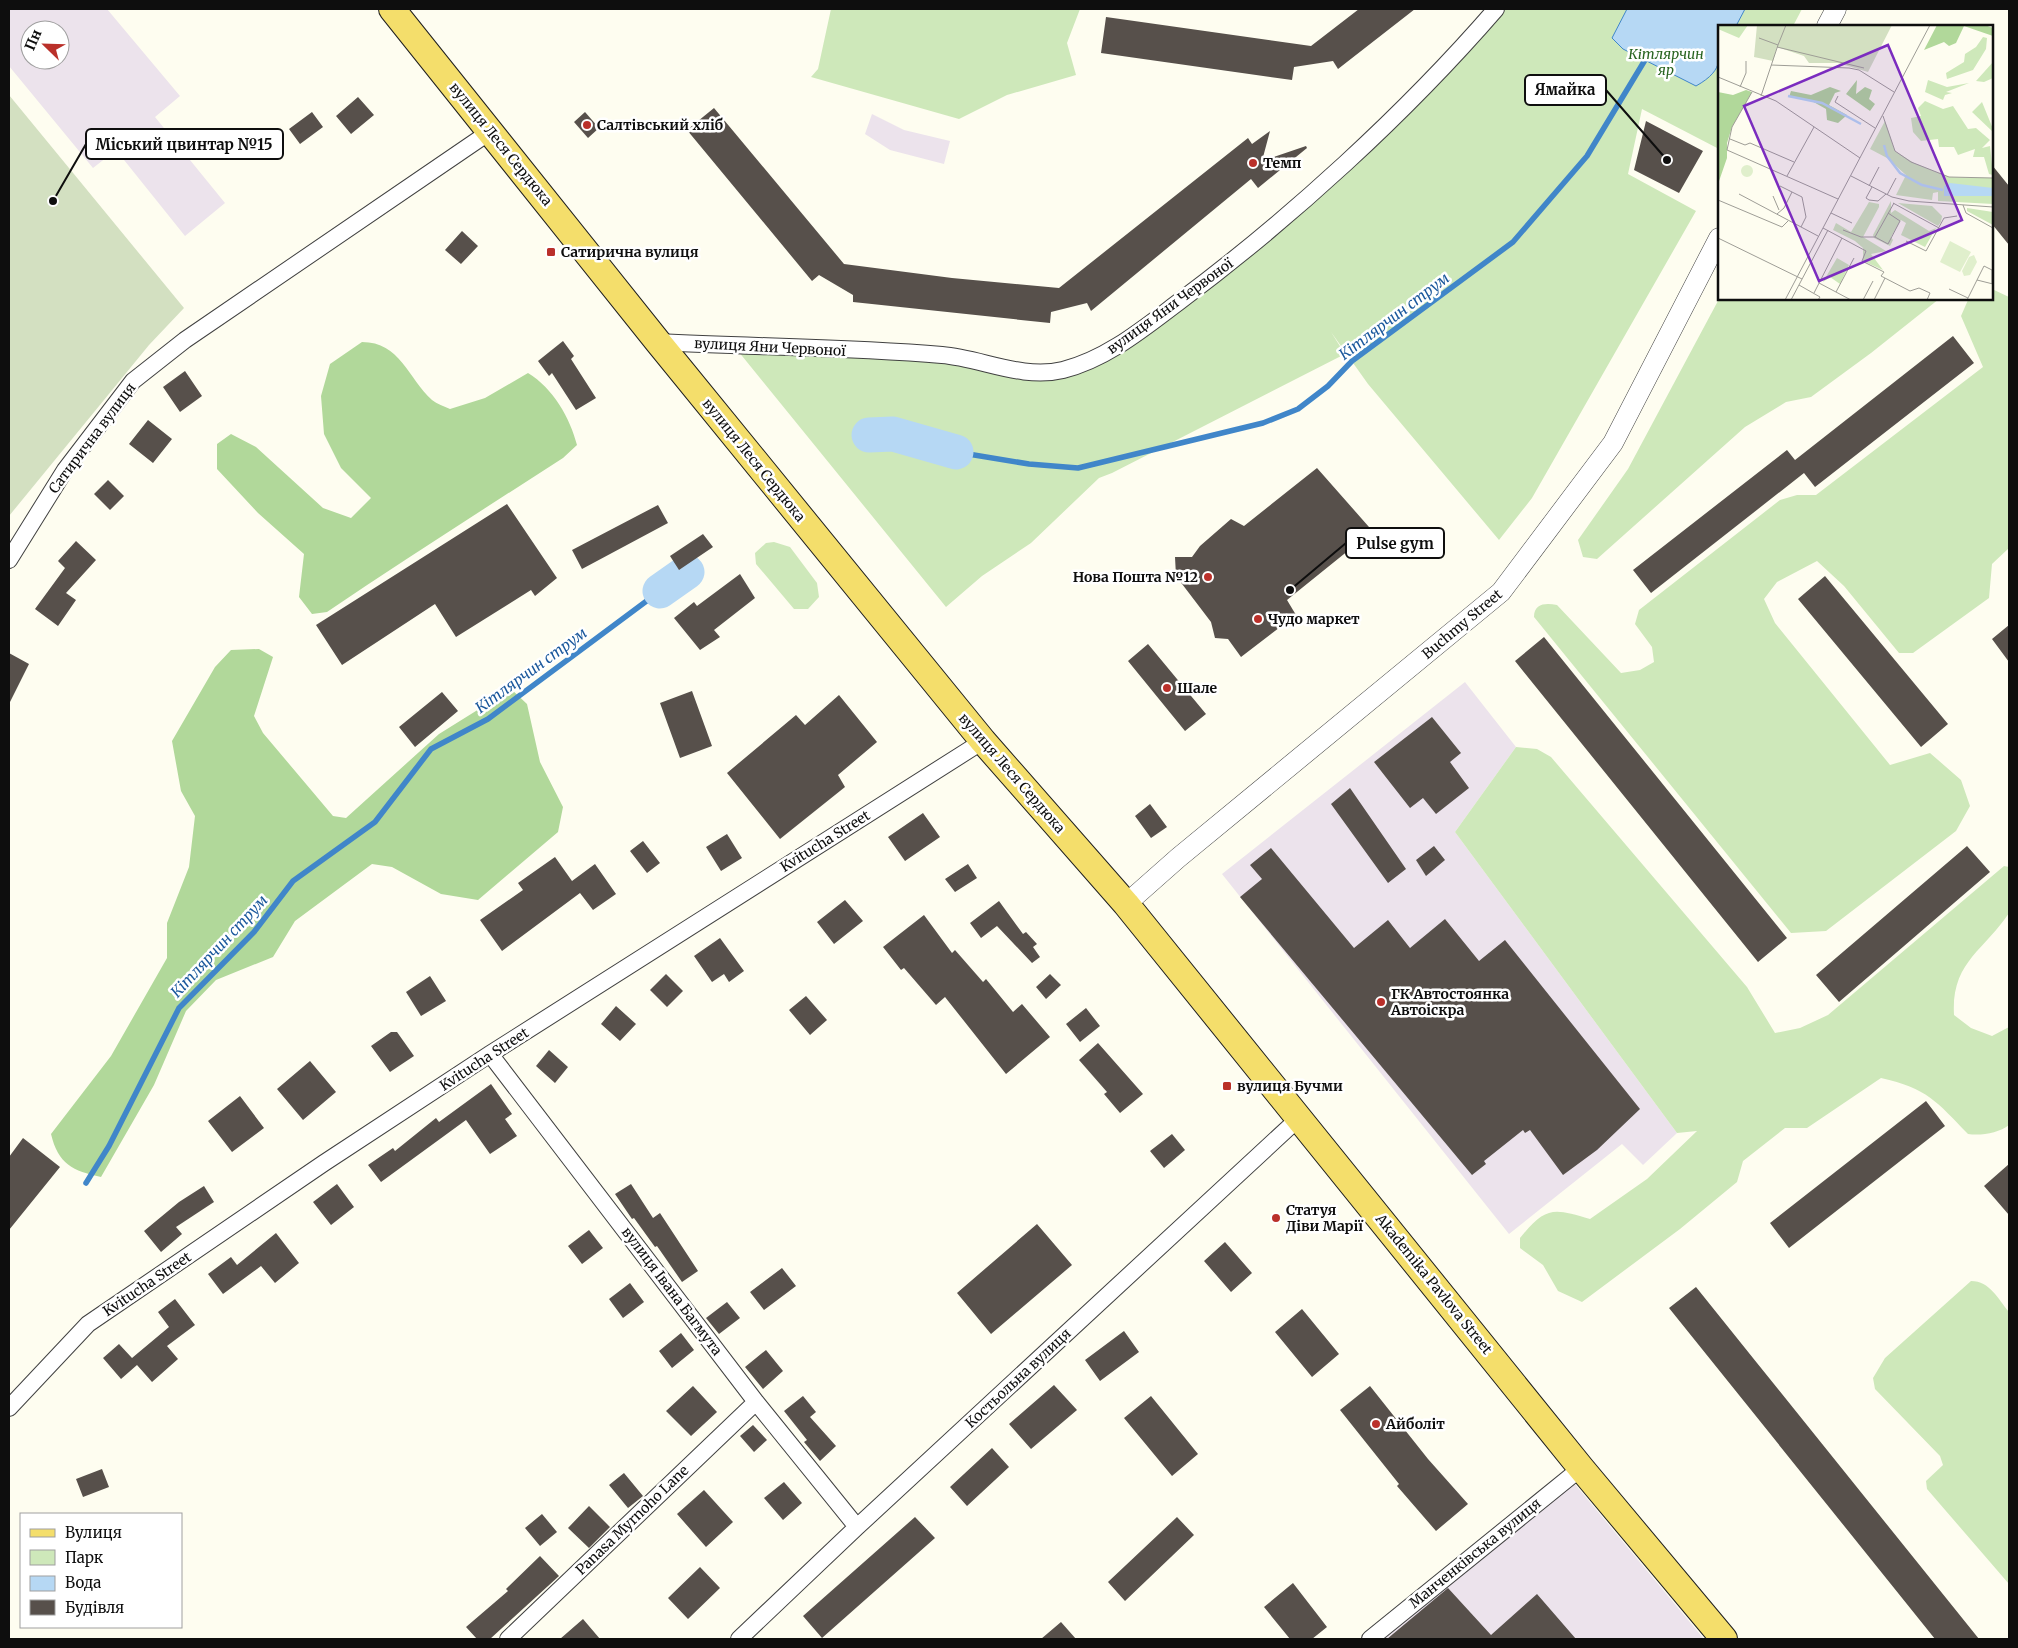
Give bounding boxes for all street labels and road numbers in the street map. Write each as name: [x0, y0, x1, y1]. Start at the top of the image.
street label: вулиця Леся Сердюка: [446, 79, 557, 210]
street label: вулиця Яни Червоної: [1103, 254, 1237, 358]
street label: вулиця Яни Червоної: [694, 334, 847, 360]
street label: Сатирична вулиця: [45, 379, 139, 497]
street label: вулиця Леся Сердюка: [699, 395, 810, 526]
street label: Buchmy Street: [1418, 585, 1506, 663]
street label: вулиця Леся Сердюка: [955, 709, 1069, 837]
street label: Kvitucha Street: [777, 806, 874, 876]
street label: Kvitucha Street: [436, 1023, 532, 1094]
street label: Akademika Pavlova Street: [1371, 1209, 1496, 1358]
street label: вулиця Івана Багмута: [618, 1223, 726, 1359]
street label: Kvitucha Street: [99, 1248, 195, 1320]
street label: Костьольна вулиця: [961, 1324, 1075, 1432]
street label: Panasa Myrnoho Lane: [572, 1461, 692, 1579]
street label: Манченківська вулиця: [1405, 1494, 1545, 1612]

